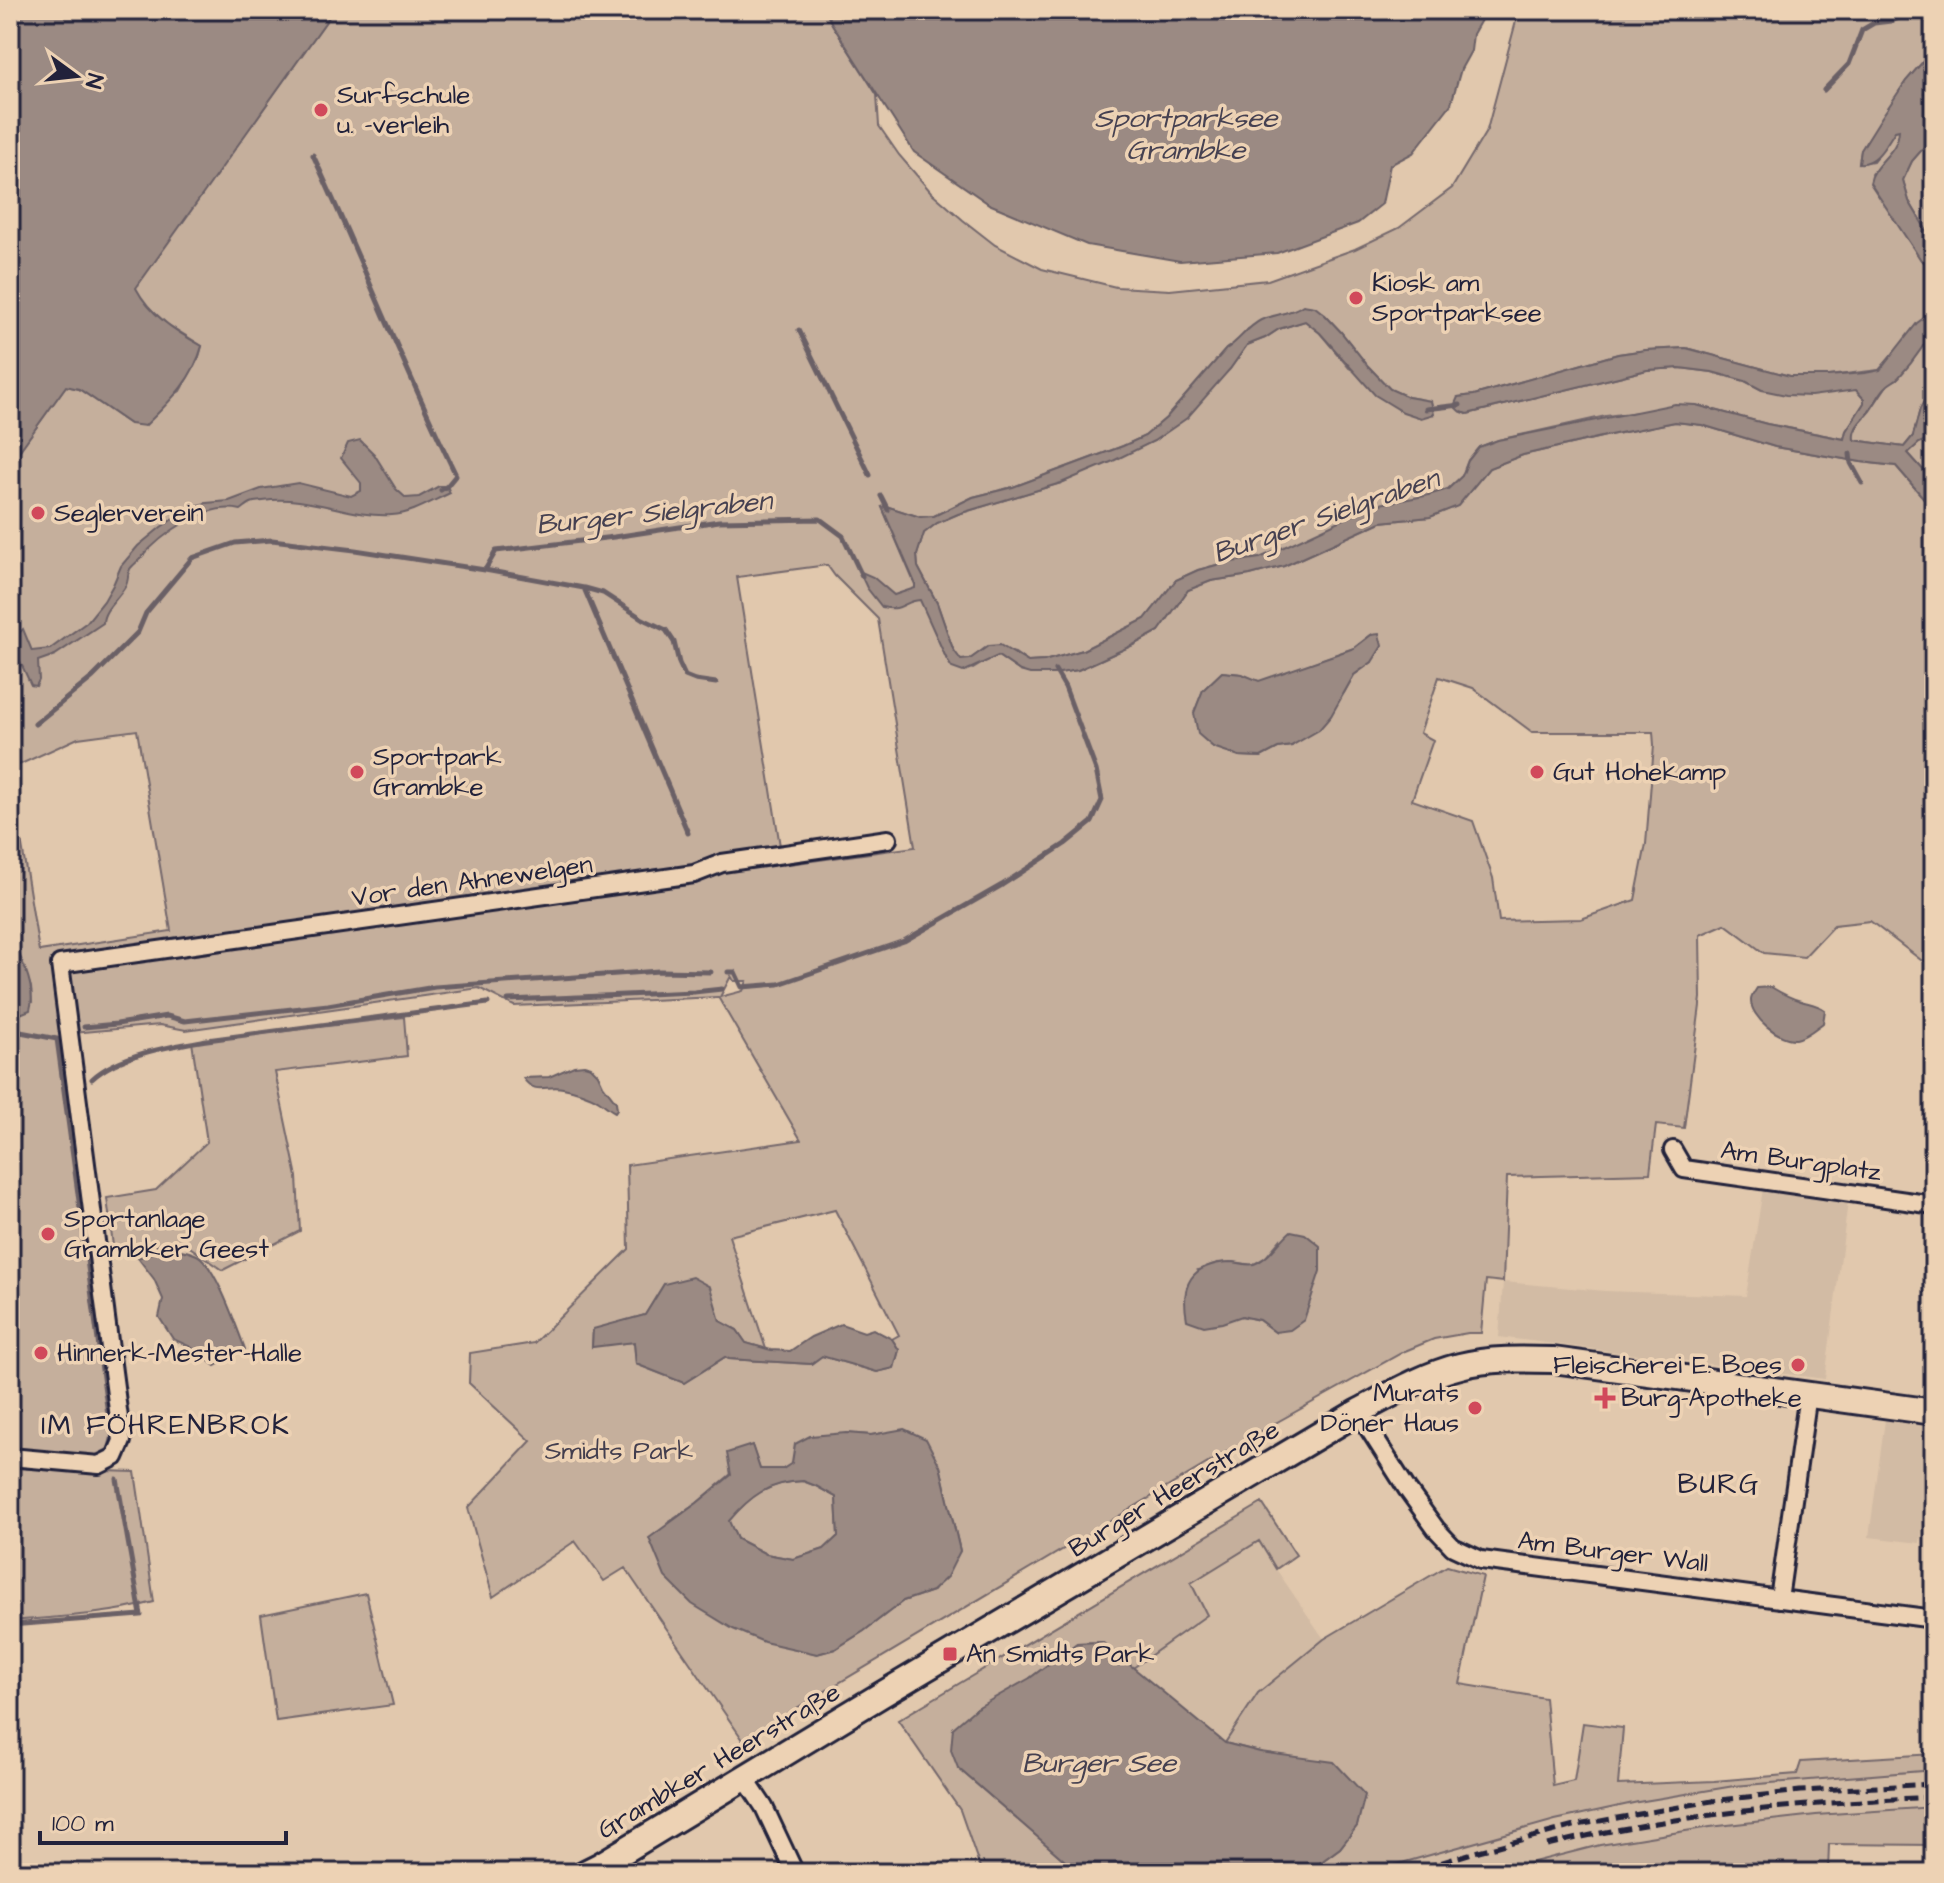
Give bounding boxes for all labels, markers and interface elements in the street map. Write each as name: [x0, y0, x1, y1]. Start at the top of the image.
north arrow: [36, 36, 116, 116]
text: N: [77, 70, 111, 92]
place label: Surfschule u. -verleih: [337, 77, 470, 143]
water label: Sportparksee Grambke: [1095, 99, 1279, 170]
marker: Surfschule u. -verleih: [312, 101, 330, 119]
place label: Kiosk am Sportparksee: [1372, 265, 1542, 331]
marker: Kiosk am Sportparksee: [1347, 289, 1365, 307]
water label: Burger Sielgraben: [1208, 458, 1446, 574]
water label: Burger Sielgraben: [534, 481, 776, 546]
place label: Seglerverein: [54, 495, 204, 533]
marker: Seglerverein: [29, 504, 47, 522]
place label: Sportpark Grambke: [373, 739, 502, 805]
place label: Gut Hohekamp: [1553, 754, 1726, 790]
marker: Sportpark Grambke: [348, 763, 366, 781]
marker: Gut Hohekamp: [1528, 763, 1546, 781]
street label: Vor den Ahnewelgen: [349, 846, 595, 918]
street label: Am Burgplatz: [1718, 1132, 1884, 1192]
place label: Sportanlage Grambker Geest: [64, 1201, 269, 1267]
marker: Sportanlage Grambker Geest: [39, 1225, 57, 1243]
place label: Hinnerk-Mester-Halle: [57, 1335, 302, 1371]
marker: Hinnerk-Mester-Halle: [32, 1344, 50, 1362]
place label: Fleischerei E. Boes: [1553, 1347, 1782, 1383]
marker: Fleischerei E. Boes: [1789, 1356, 1807, 1374]
place label: Murats Döner Haus: [1320, 1375, 1459, 1441]
place label: Burg-Apotheke: [1621, 1380, 1802, 1418]
marker: Burg-Apotheke: [1596, 1389, 1614, 1407]
marker: Murats Döner Haus: [1466, 1399, 1484, 1417]
district label: IM FÖHRENBROK: [41, 1406, 291, 1445]
street label: Burger Heerstraße: [1062, 1412, 1287, 1568]
park label: Smidts Park: [545, 1433, 693, 1469]
district label: BURG: [1678, 1465, 1760, 1504]
street label: Am Burger Wall: [1516, 1522, 1710, 1584]
place label: An Smidts Park: [966, 1636, 1154, 1672]
marker: An Smidts Park: [941, 1645, 959, 1663]
street label: Grambker Heerstraße: [591, 1674, 847, 1848]
water label: Burger See: [1022, 1744, 1178, 1784]
scale bar: [40, 1795, 286, 1845]
text: 100 m: [52, 1807, 114, 1841]

